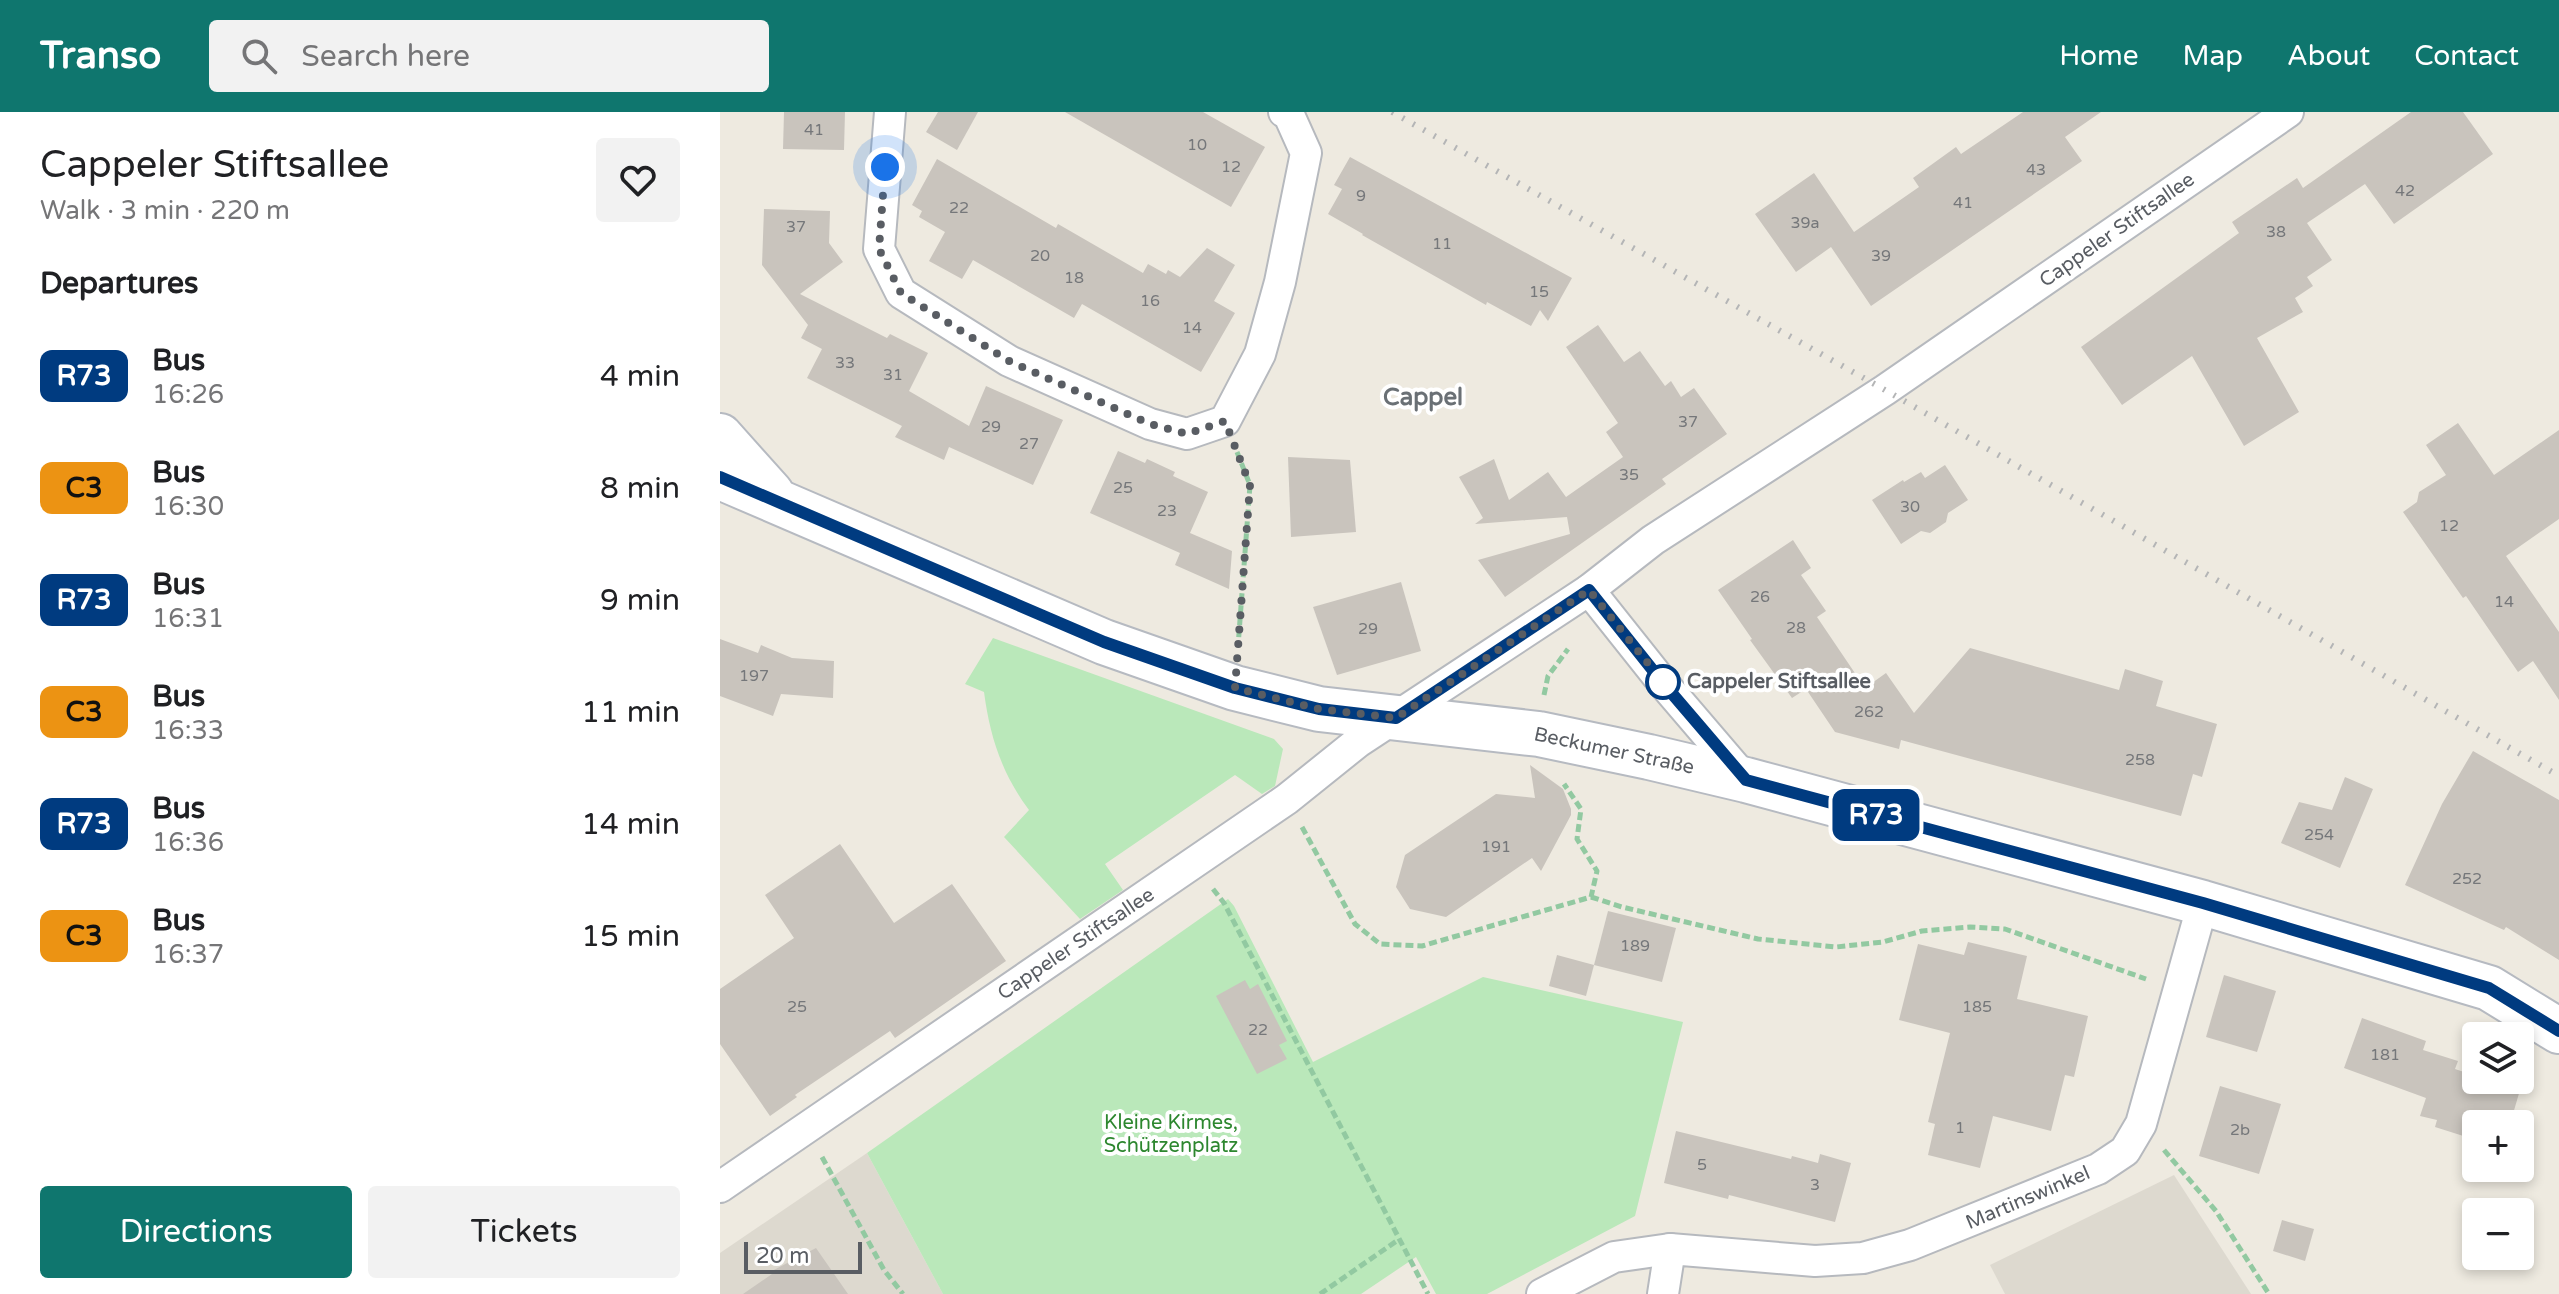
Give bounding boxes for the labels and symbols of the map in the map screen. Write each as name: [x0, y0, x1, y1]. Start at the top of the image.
house number: 41: [804, 120, 824, 140]
house number: 10: [1187, 135, 1207, 155]
your location: [865, 147, 905, 187]
house number: 12: [1221, 157, 1241, 177]
house number: 43: [2026, 160, 2046, 180]
street label: Cappeler Stiftsallee: [2035, 167, 2199, 293]
house number: 42: [2395, 181, 2415, 201]
house number: 9: [1356, 186, 1366, 206]
house number: 41: [1953, 193, 1973, 213]
house number: 22: [949, 198, 969, 218]
house number: 39a: [1790, 213, 1820, 233]
house number: 37: [786, 217, 806, 237]
house number: 38: [2266, 222, 2286, 242]
house number: 11: [1432, 234, 1452, 254]
house number: 20: [1030, 246, 1050, 266]
house number: 39: [1871, 246, 1891, 266]
house number: 18: [1064, 268, 1084, 288]
house number: 15: [1529, 282, 1549, 302]
house number: 16: [1140, 291, 1160, 311]
house number: 14: [1182, 318, 1202, 338]
house number: 33: [835, 353, 855, 373]
house number: 31: [883, 365, 903, 385]
district label: Cappel: [1383, 383, 1463, 412]
house number: 37: [1678, 412, 1698, 432]
house number: 29: [981, 417, 1001, 437]
house number: 27: [1019, 434, 1039, 454]
house number: 35: [1619, 465, 1639, 485]
house number: 25: [1113, 478, 1133, 498]
house number: 30: [1900, 497, 1920, 517]
house number: 23: [1157, 501, 1177, 521]
house number: 12: [2439, 516, 2459, 536]
house number: 26: [1750, 587, 1770, 607]
house number: 14: [2494, 592, 2514, 612]
house number: 28: [1786, 618, 1806, 638]
house number: 29: [1358, 619, 1378, 639]
marker: Cappeler Stiftsallee: [1646, 665, 1680, 699]
house number: 197: [739, 666, 769, 686]
place label: Cappeler Stiftsallee: [1687, 670, 1871, 694]
house number: 262: [1854, 702, 1884, 722]
street label: Beckumer Straße: [1532, 722, 1696, 780]
house number: 258: [2125, 750, 2155, 770]
line badge: R73: [1830, 789, 1922, 841]
house number: 254: [2304, 825, 2334, 845]
house number: 191: [1481, 837, 1511, 857]
house number: 252: [2452, 869, 2482, 889]
street label: Cappeler Stiftsallee: [993, 883, 1159, 1005]
house number: 189: [1620, 936, 1650, 956]
house number: 25: [787, 997, 807, 1017]
house number: 185: [1962, 997, 1992, 1017]
house number: 22: [1248, 1020, 1268, 1040]
house number: 181: [2370, 1045, 2400, 1065]
park label: Kleine Kirmes, Schützenplatz: [1104, 1111, 1238, 1158]
house number: 1: [1955, 1118, 1965, 1138]
house number: 2b: [2230, 1120, 2250, 1140]
house number: 5: [1697, 1155, 1707, 1175]
street label: Martinswinkel: [1962, 1161, 2094, 1235]
house number: 3: [1810, 1175, 1820, 1195]
scale bar: [744, 1238, 862, 1274]

